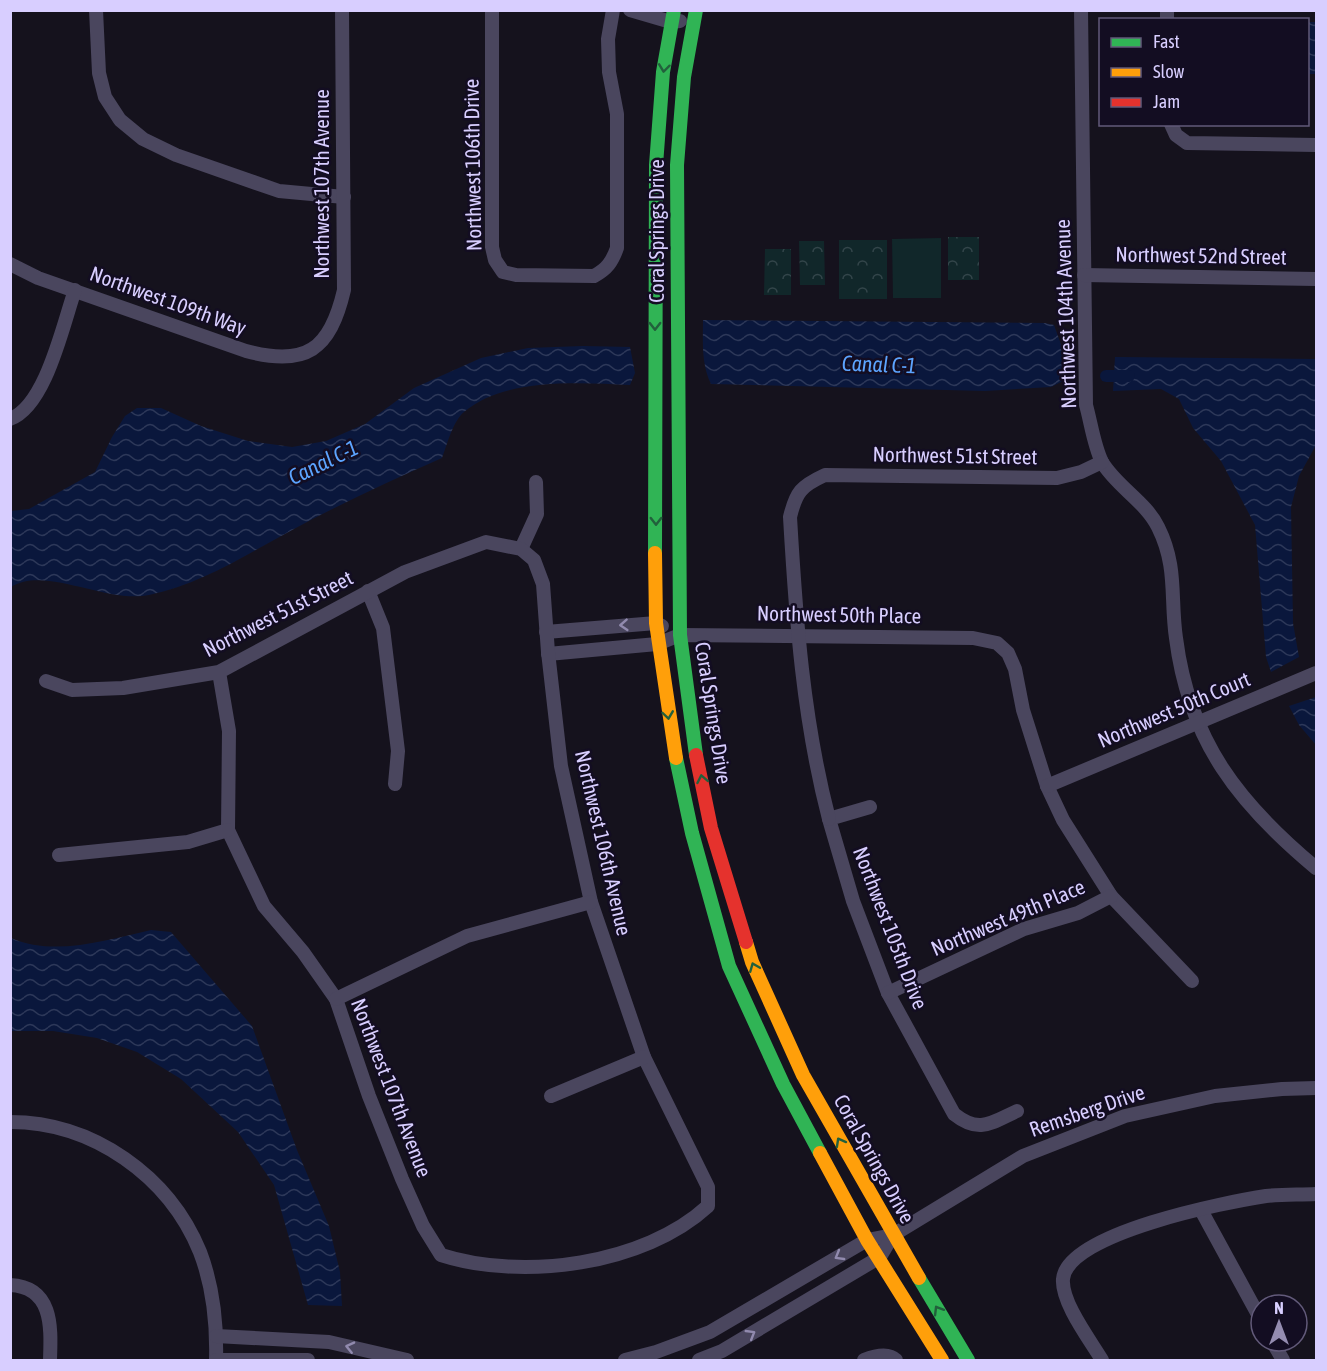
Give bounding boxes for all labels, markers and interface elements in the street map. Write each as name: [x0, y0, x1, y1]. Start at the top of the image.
legend: [1099, 18, 1309, 126]
text: Fast: [1153, 31, 1180, 52]
text: Slow: [1153, 61, 1184, 82]
one-way arrow: [659, 64, 671, 73]
street label: Northwest 106th Drive: [458, 79, 486, 251]
street label: Northwest 107th Avenue: [309, 89, 333, 279]
text: Jam: [1153, 91, 1180, 112]
street label: Coral Springs Drive: [644, 159, 668, 303]
street label: Northwest 104th Avenue: [1050, 219, 1080, 409]
street label: Northwest 52nd Street: [1115, 242, 1287, 268]
street label: Northwest 109th Way: [87, 261, 250, 340]
one-way arrow: [648, 321, 661, 330]
water label: Canal C-1: [841, 350, 917, 378]
water label: Canal C-1: [284, 434, 362, 490]
street label: Northwest 51st Street: [872, 442, 1038, 468]
one-way arrow: [650, 516, 662, 525]
street label: Northwest 51st Street: [199, 565, 356, 661]
street label: Northwest 50th Place: [757, 601, 921, 627]
one-way arrow: [620, 619, 629, 632]
street label: Coral Springs Drive: [691, 640, 737, 786]
street label: Northwest 50th Court: [1094, 666, 1253, 752]
one-way arrow: [661, 710, 673, 720]
street label: Northwest 106th Avenue: [571, 748, 637, 938]
one-way arrow: [696, 775, 709, 785]
street label: Northwest 105th Drive: [849, 843, 933, 1012]
street label: Northwest 49th Place: [927, 874, 1088, 960]
one-way arrow: [749, 962, 761, 973]
street label: Northwest 107th Avenue: [347, 995, 437, 1180]
street label: Remsberg Drive: [1026, 1079, 1147, 1141]
street label: Coral Springs Drive: [830, 1090, 920, 1227]
one-way arrow: [836, 1138, 848, 1148]
one-way arrow: [835, 1249, 845, 1260]
north arrow: [1249, 1293, 1309, 1353]
text: N: [1274, 1299, 1284, 1317]
one-way arrow: [934, 1306, 945, 1316]
one-way arrow: [745, 1329, 755, 1341]
one-way arrow: [345, 1341, 355, 1354]

